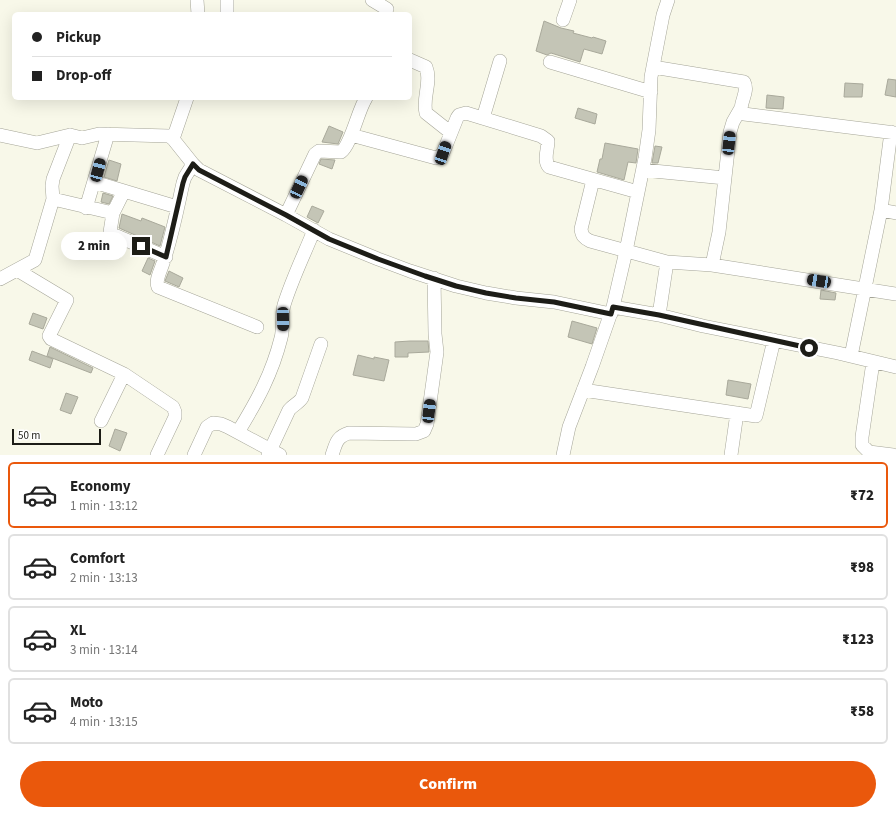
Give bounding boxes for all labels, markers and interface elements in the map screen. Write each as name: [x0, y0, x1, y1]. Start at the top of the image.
text: Pickup: [56, 27, 101, 48]
text: Drop-off: [56, 65, 111, 86]
car: [722, 130, 736, 156]
car: [433, 140, 453, 166]
car: [89, 157, 107, 183]
car: [288, 174, 310, 200]
callout: 2 min: [61, 232, 127, 260]
text: 2 min: [78, 237, 110, 255]
route end: [132, 237, 150, 255]
car: [806, 273, 832, 289]
car: [277, 307, 289, 331]
route start: [800, 339, 818, 357]
car: [422, 398, 436, 424]
scale bar: [12, 427, 101, 446]
text: 50 m: [18, 428, 40, 443]
text: Economy: [70, 476, 131, 497]
icon: car: [22, 477, 58, 513]
text: ₹72: [850, 485, 874, 506]
text: 1 min · 13:12: [70, 497, 138, 515]
text: Comfort: [70, 548, 125, 569]
icon: car: [22, 549, 58, 585]
text: ₹98: [850, 557, 874, 578]
text: 2 min · 13:13: [70, 569, 138, 587]
text: XL: [70, 620, 86, 641]
icon: car: [22, 621, 58, 657]
text: ₹123: [842, 629, 874, 650]
text: 3 min · 13:14: [70, 641, 138, 659]
text: Moto: [70, 692, 103, 713]
icon: car: [22, 693, 58, 729]
text: ₹58: [850, 701, 874, 722]
text: 4 min · 13:15: [70, 713, 138, 731]
button: Confirm: [20, 761, 876, 807]

